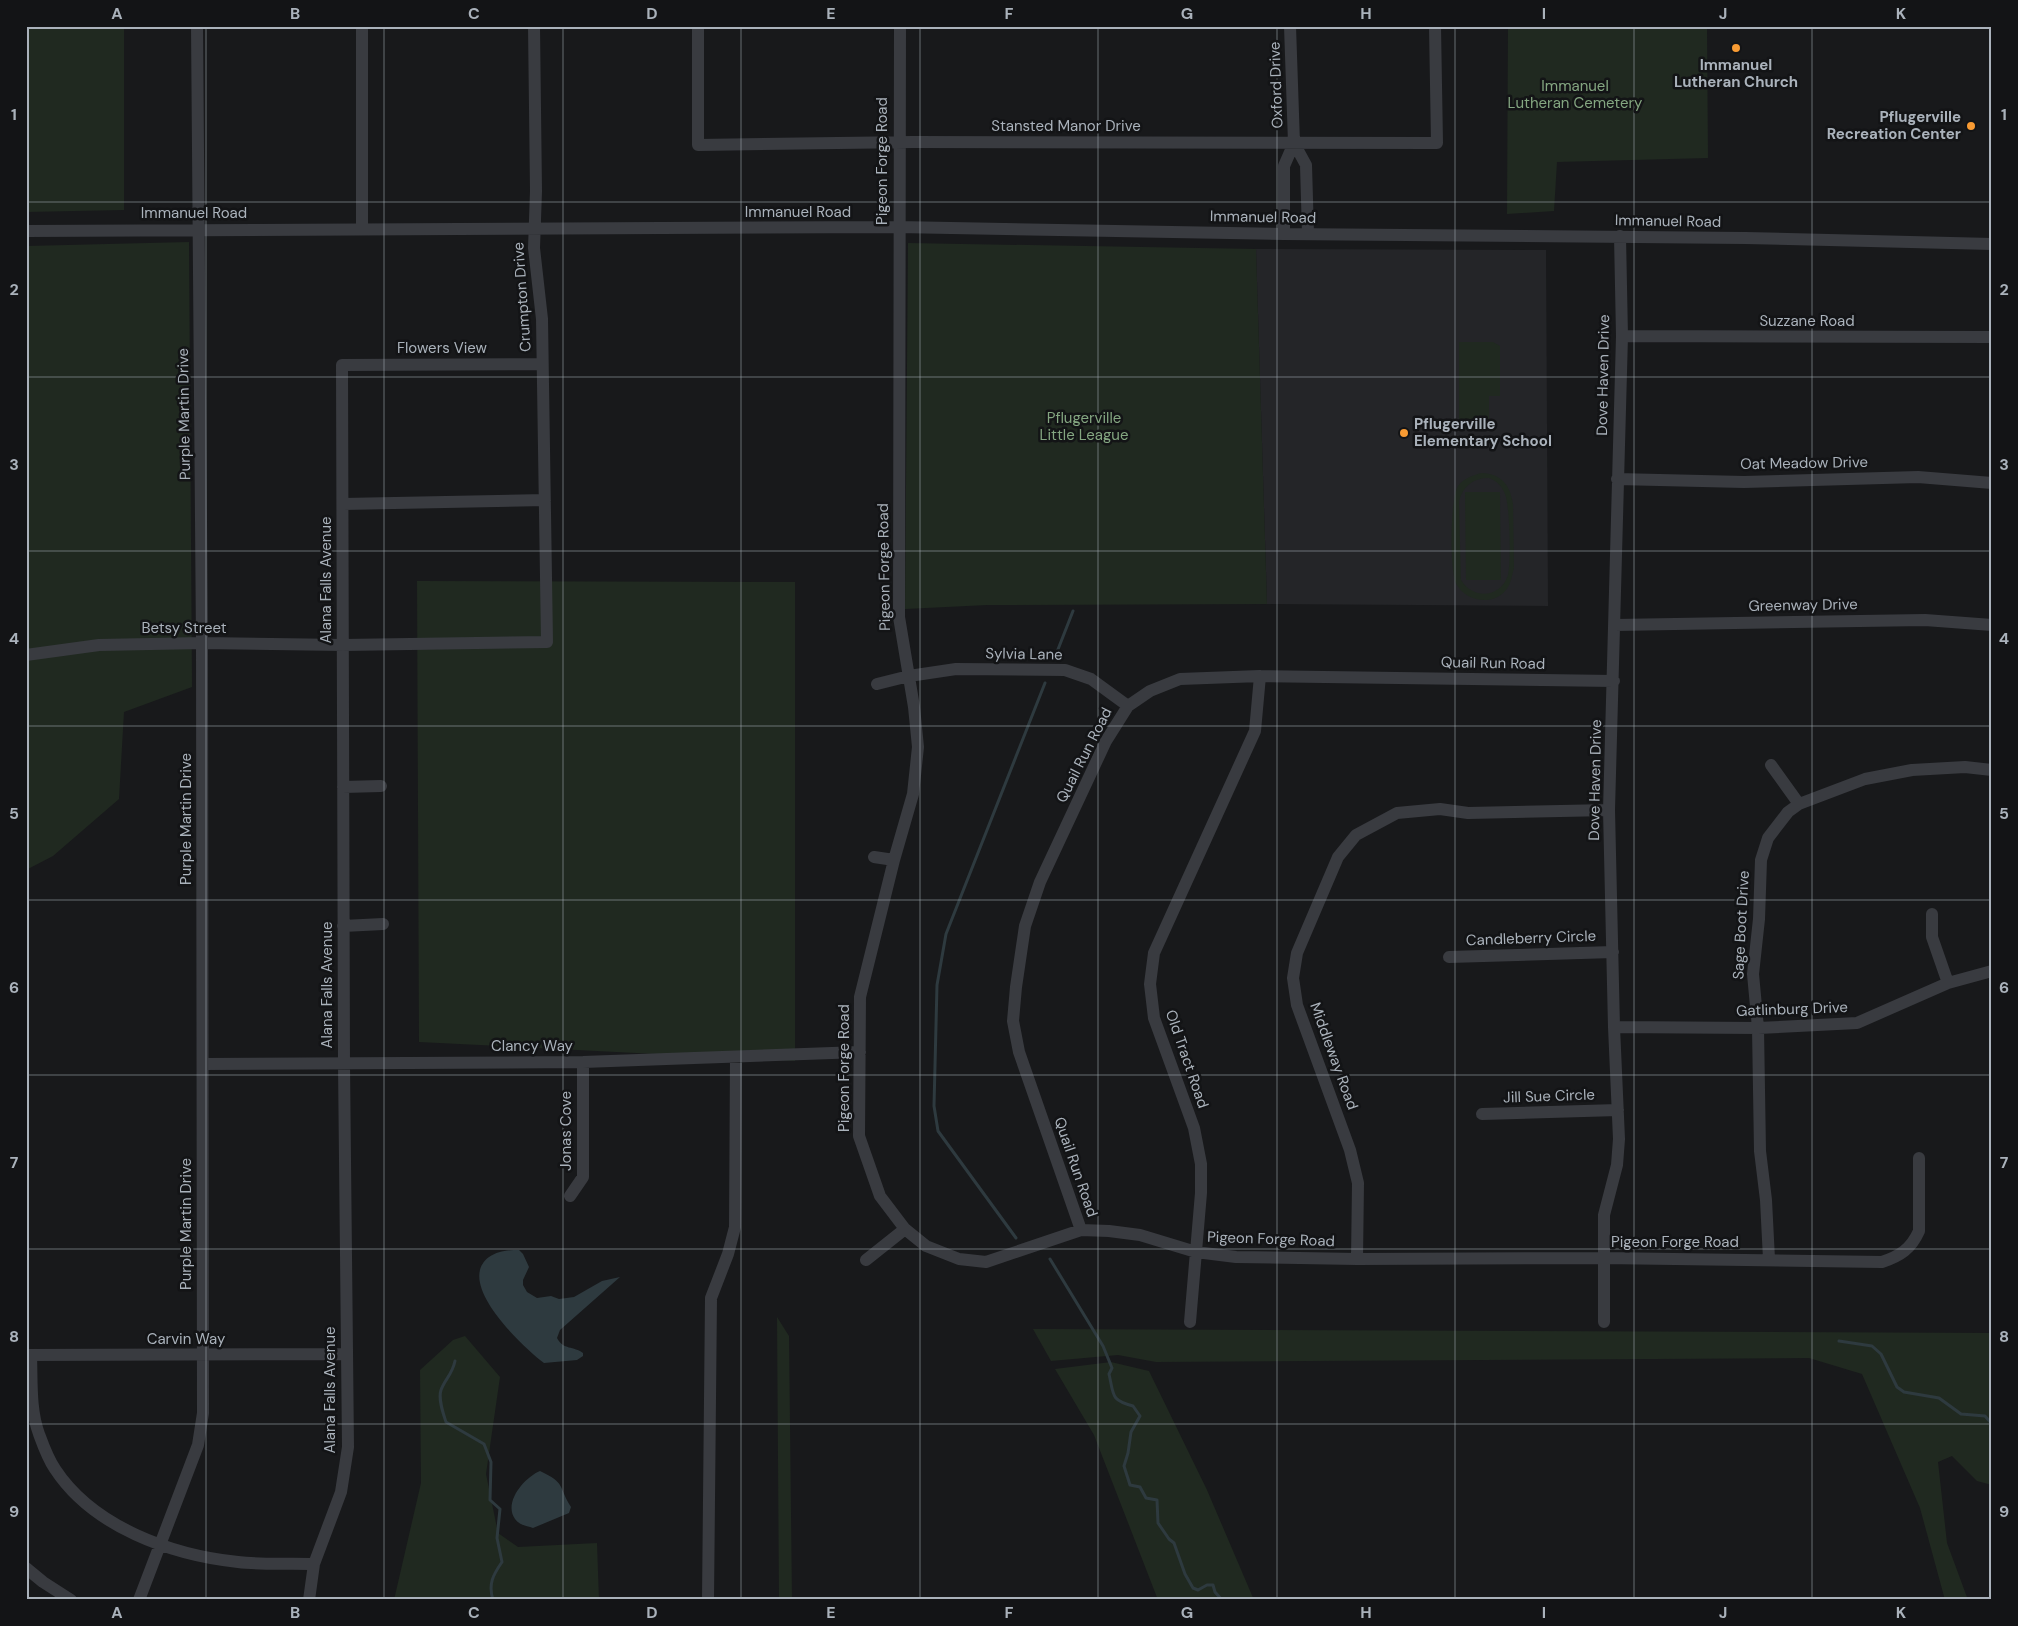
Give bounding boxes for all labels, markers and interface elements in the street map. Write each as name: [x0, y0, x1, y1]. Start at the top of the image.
text: A: [111, 3, 123, 24]
text: B: [290, 3, 300, 24]
text: C: [468, 3, 480, 24]
text: D: [646, 3, 658, 24]
text: E: [826, 3, 836, 24]
text: F: [1005, 3, 1014, 24]
text: G: [1181, 3, 1193, 24]
text: H: [1360, 3, 1372, 24]
text: I: [1542, 3, 1546, 24]
text: J: [1719, 3, 1727, 24]
text: K: [1896, 3, 1907, 24]
street label: Oxford Drive: [1264, 41, 1288, 129]
marker: Immanuel Lutheran Church: [1730, 42, 1742, 54]
place label: Immanuel Lutheran Church: [1674, 55, 1798, 92]
park label: Immanuel Lutheran Cemetery: [1508, 76, 1643, 113]
street label: Pigeon Forge Road: [872, 97, 892, 225]
text: 1: [11, 104, 17, 125]
text: 1: [2001, 104, 2007, 125]
place label: Pflugerville Recreation Center: [1827, 107, 1961, 144]
street label: Stansted Manor Drive: [991, 116, 1141, 136]
marker: Pflugerville Recreation Center: [1965, 120, 1977, 132]
street label: Immanuel Road: [745, 202, 851, 222]
street label: Immanuel Road: [141, 203, 247, 223]
street label: Immanuel Road: [1210, 206, 1316, 228]
street label: Immanuel Road: [1615, 210, 1721, 232]
street label: Crumpton Drive: [508, 241, 536, 353]
text: 2: [9, 279, 19, 300]
text: 2: [1999, 279, 2009, 300]
street label: Suzzane Road: [1759, 311, 1855, 331]
street label: Dove Haven Drive: [1592, 314, 1614, 436]
street label: Flowers View: [397, 338, 488, 358]
street label: Purple Martin Drive: [173, 348, 195, 480]
park label: Pflugerville Little League: [1040, 408, 1128, 445]
place label: Pflugerville Elementary School: [1414, 414, 1552, 451]
marker: Pflugerville Elementary School: [1398, 427, 1410, 439]
street label: Oat Meadow Drive: [1740, 452, 1868, 474]
text: 3: [9, 454, 19, 475]
text: 3: [1999, 454, 2009, 475]
street label: Pigeon Forge Road: [873, 503, 895, 631]
street label: Alana Falls Avenue: [316, 516, 336, 644]
street label: Greenway Drive: [1748, 594, 1858, 616]
street label: Betsy Street: [141, 618, 227, 638]
text: 4: [9, 628, 19, 649]
text: 4: [1999, 628, 2009, 649]
street label: Sylvia Lane: [985, 643, 1063, 665]
street label: Quail Run Road: [1441, 652, 1545, 674]
street label: Quail Run Road: [1051, 704, 1117, 806]
street label: Dove Haven Drive: [1584, 719, 1606, 841]
street label: Purple Martin Drive: [176, 753, 196, 885]
text: 5: [9, 803, 19, 824]
text: 5: [1999, 803, 2009, 824]
street label: Sage Boot Drive: [1728, 870, 1754, 980]
street label: Alana Falls Avenue: [317, 921, 337, 1049]
street label: Candleberry Circle: [1466, 926, 1596, 950]
text: 6: [9, 977, 19, 998]
text: 6: [1999, 977, 2009, 998]
street label: Gatlinburg Drive: [1736, 997, 1848, 1021]
street label: Middleway Road: [1305, 1000, 1363, 1112]
street label: Pigeon Forge Road: [834, 1004, 854, 1132]
street label: Old Tract Road: [1161, 1007, 1213, 1111]
street label: Clancy Way: [491, 1036, 574, 1056]
street label: Jill Sue Circle: [1503, 1084, 1595, 1108]
street label: Jonas Cove: [556, 1091, 576, 1171]
street label: Quail Run Road: [1050, 1114, 1102, 1220]
text: 7: [10, 1152, 19, 1173]
text: 7: [2000, 1152, 2009, 1173]
street label: Purple Martin Drive: [176, 1158, 196, 1290]
street label: Pigeon Forge Road: [1207, 1227, 1335, 1251]
street label: Pigeon Forge Road: [1611, 1232, 1739, 1252]
text: 8: [9, 1326, 19, 1347]
street label: Alana Falls Avenue: [320, 1326, 340, 1454]
text: 8: [1999, 1326, 2009, 1347]
street label: Carvin Way: [147, 1329, 226, 1349]
text: 9: [9, 1501, 19, 1522]
text: 9: [1999, 1501, 2009, 1522]
text: A: [111, 1602, 123, 1623]
text: B: [290, 1602, 300, 1623]
text: C: [468, 1602, 480, 1623]
text: D: [646, 1602, 658, 1623]
text: E: [826, 1602, 836, 1623]
text: F: [1005, 1602, 1014, 1623]
text: G: [1181, 1602, 1193, 1623]
text: H: [1360, 1602, 1372, 1623]
text: I: [1542, 1602, 1546, 1623]
text: J: [1719, 1602, 1727, 1623]
text: K: [1896, 1602, 1907, 1623]

